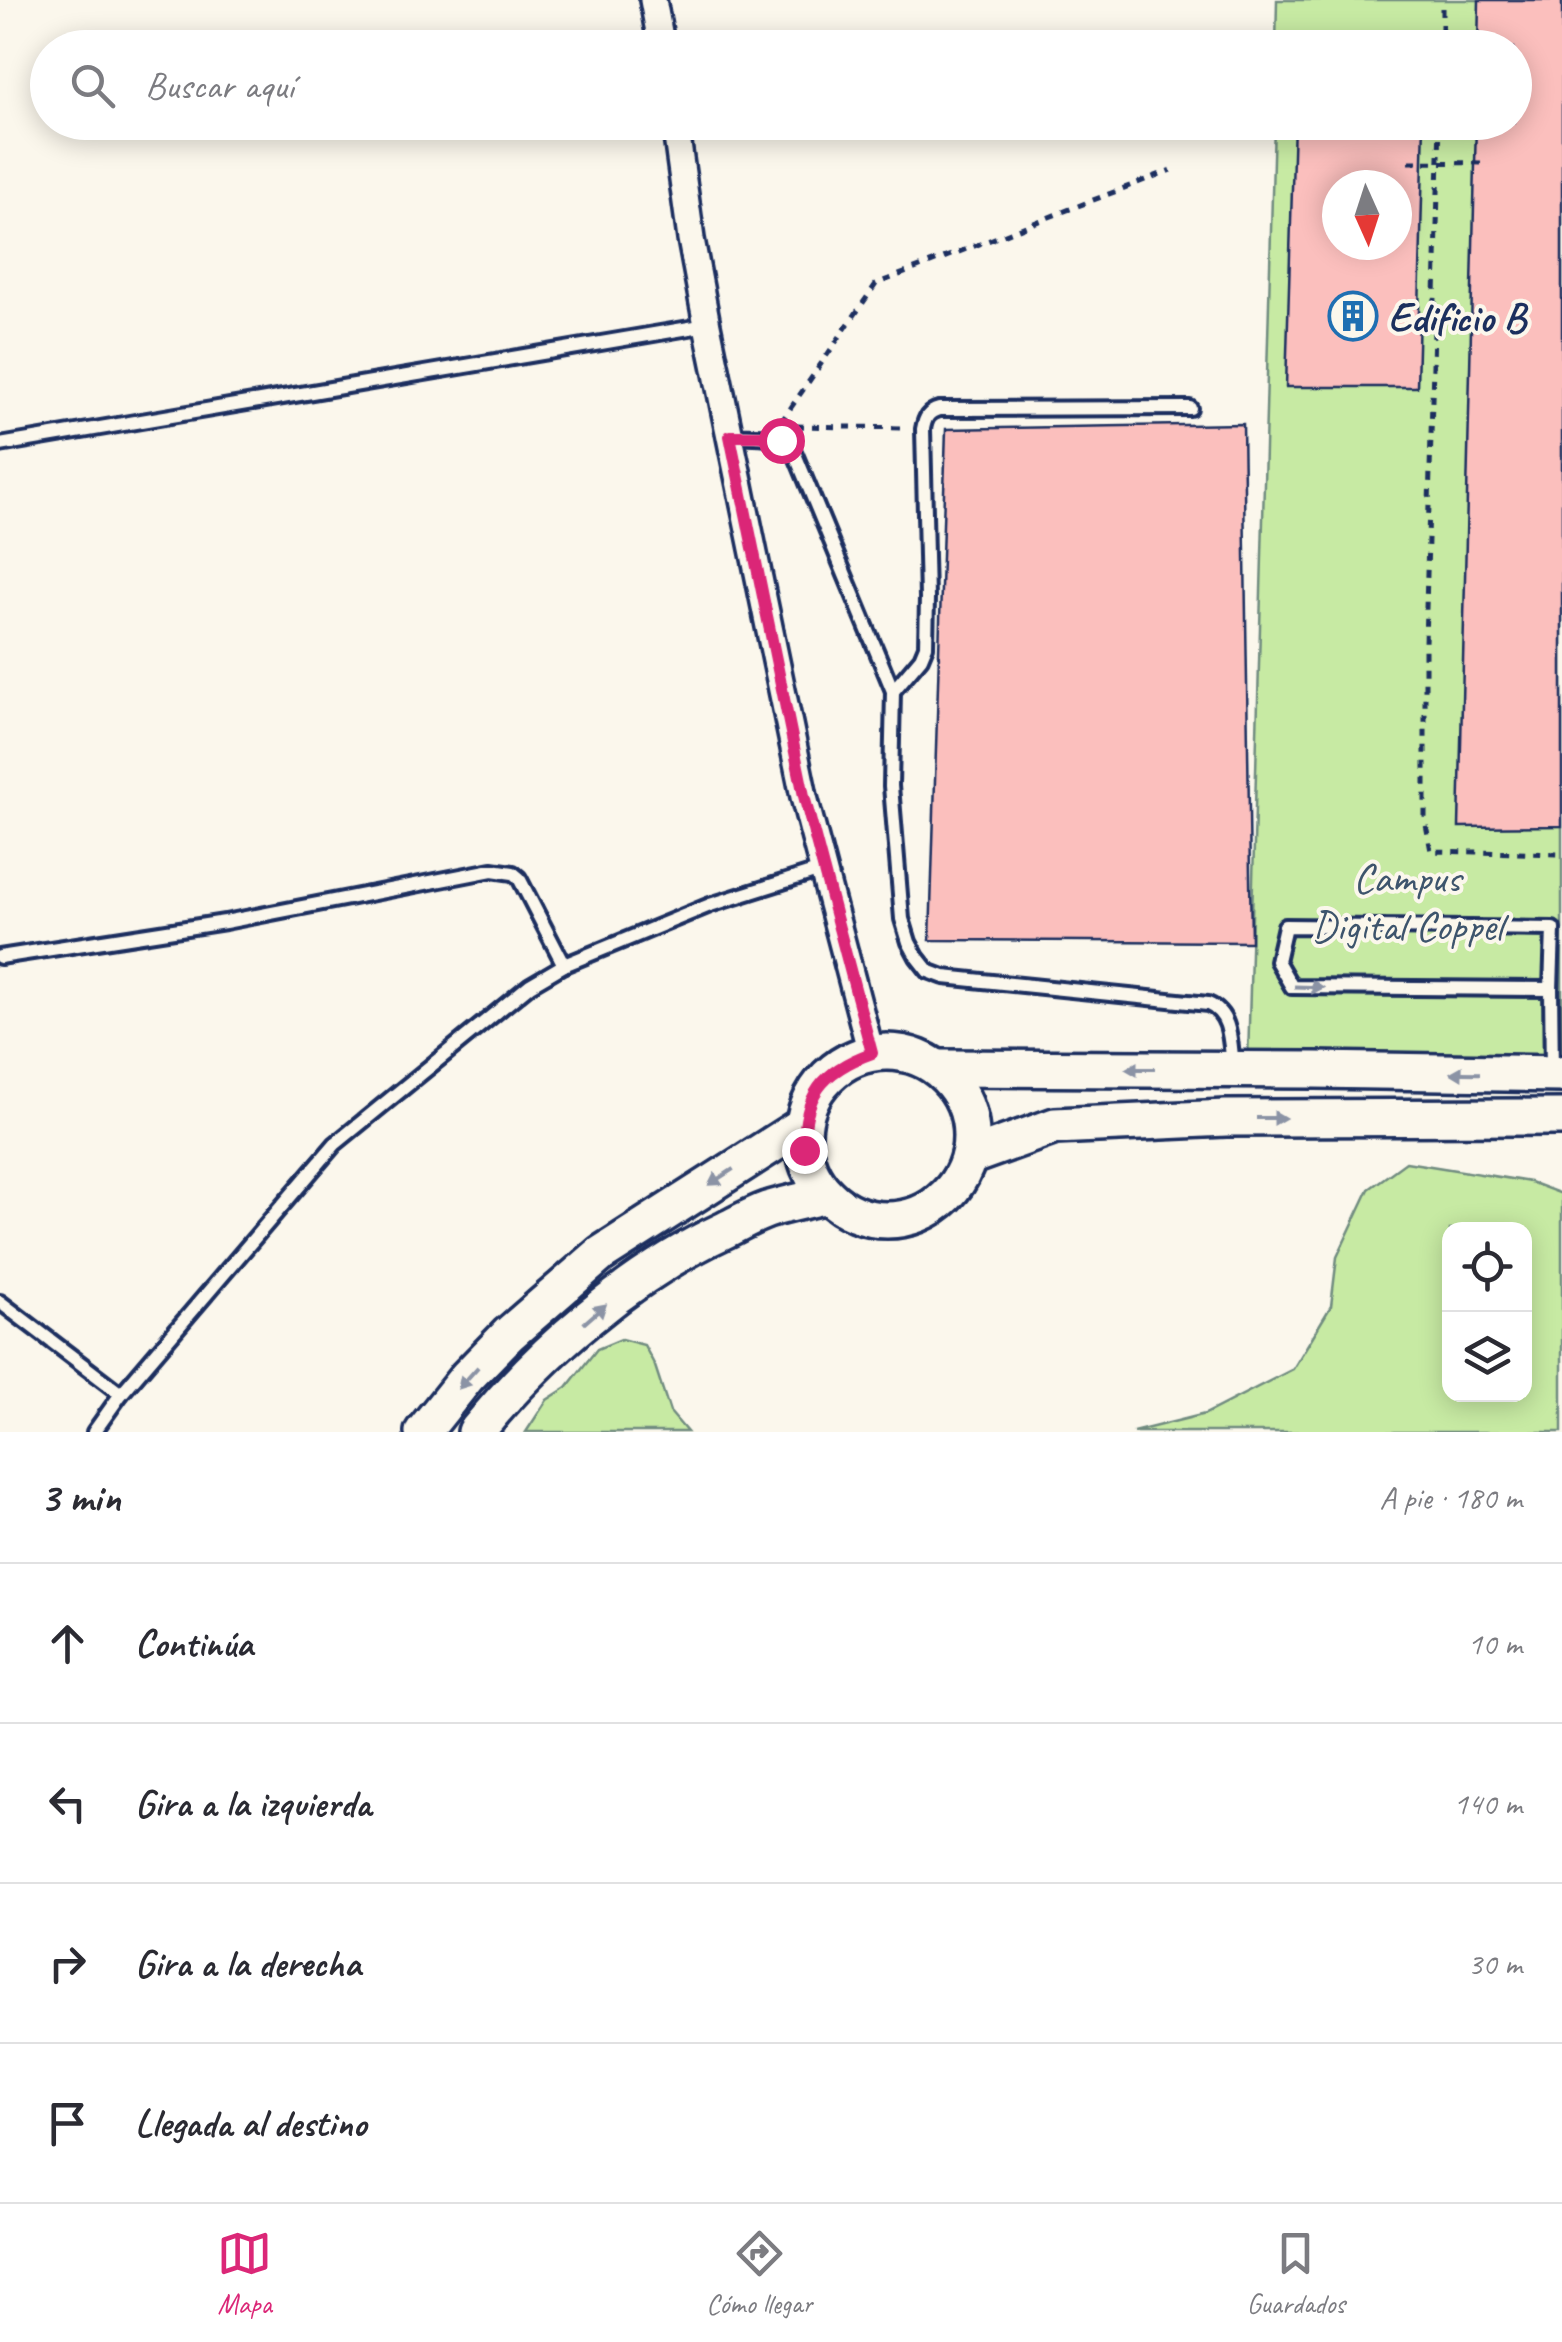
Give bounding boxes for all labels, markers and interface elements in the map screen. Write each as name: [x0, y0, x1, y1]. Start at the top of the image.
search box: [30, 30, 1532, 140]
icon: search: [65, 58, 120, 113]
text: Buscar aquí: [145, 62, 294, 109]
north arrow: [1322, 170, 1412, 260]
building icon: Edificio B: [1327, 290, 1379, 342]
place label: Edificio B: [1388, 291, 1529, 344]
route start: [759, 418, 805, 464]
park label: Campus Digital Coppel: [1311, 852, 1509, 953]
one-way arrow: [1294, 979, 1326, 995]
one-way arrow: [1123, 1061, 1155, 1077]
one-way arrow: [1448, 1064, 1480, 1080]
one-way arrow: [1256, 1110, 1288, 1126]
route end: [782, 1128, 828, 1174]
one-way arrow: [707, 1167, 735, 1185]
map controls: [1442, 1222, 1532, 1402]
button: locate: [1442, 1222, 1532, 1312]
one-way arrow: [582, 1304, 607, 1326]
button: layers: [1442, 1312, 1532, 1402]
one-way arrow: [457, 1365, 479, 1390]
text: 3 min: [40, 1471, 120, 1524]
text: A pie · 180 m: [1379, 1477, 1522, 1518]
icon: ahead: [40, 1616, 95, 1671]
text: Continúa: [135, 1620, 253, 1667]
text: 10 m: [1468, 1623, 1522, 1664]
icon: left: [40, 1776, 95, 1831]
text: Gira a la izquierda: [135, 1780, 371, 1827]
text: 140 m: [1453, 1783, 1522, 1824]
icon: right: [40, 1936, 95, 1991]
text: Gira a la derecha: [135, 1940, 361, 1987]
text: 30 m: [1468, 1943, 1522, 1984]
icon: arrive: [40, 2096, 95, 2151]
text: Llegada al destino: [135, 2100, 366, 2147]
tab: Mapa: [217, 2226, 272, 2321]
tab: Cómo llegar: [706, 2226, 812, 2321]
tab: Guardados: [1247, 2226, 1345, 2321]

